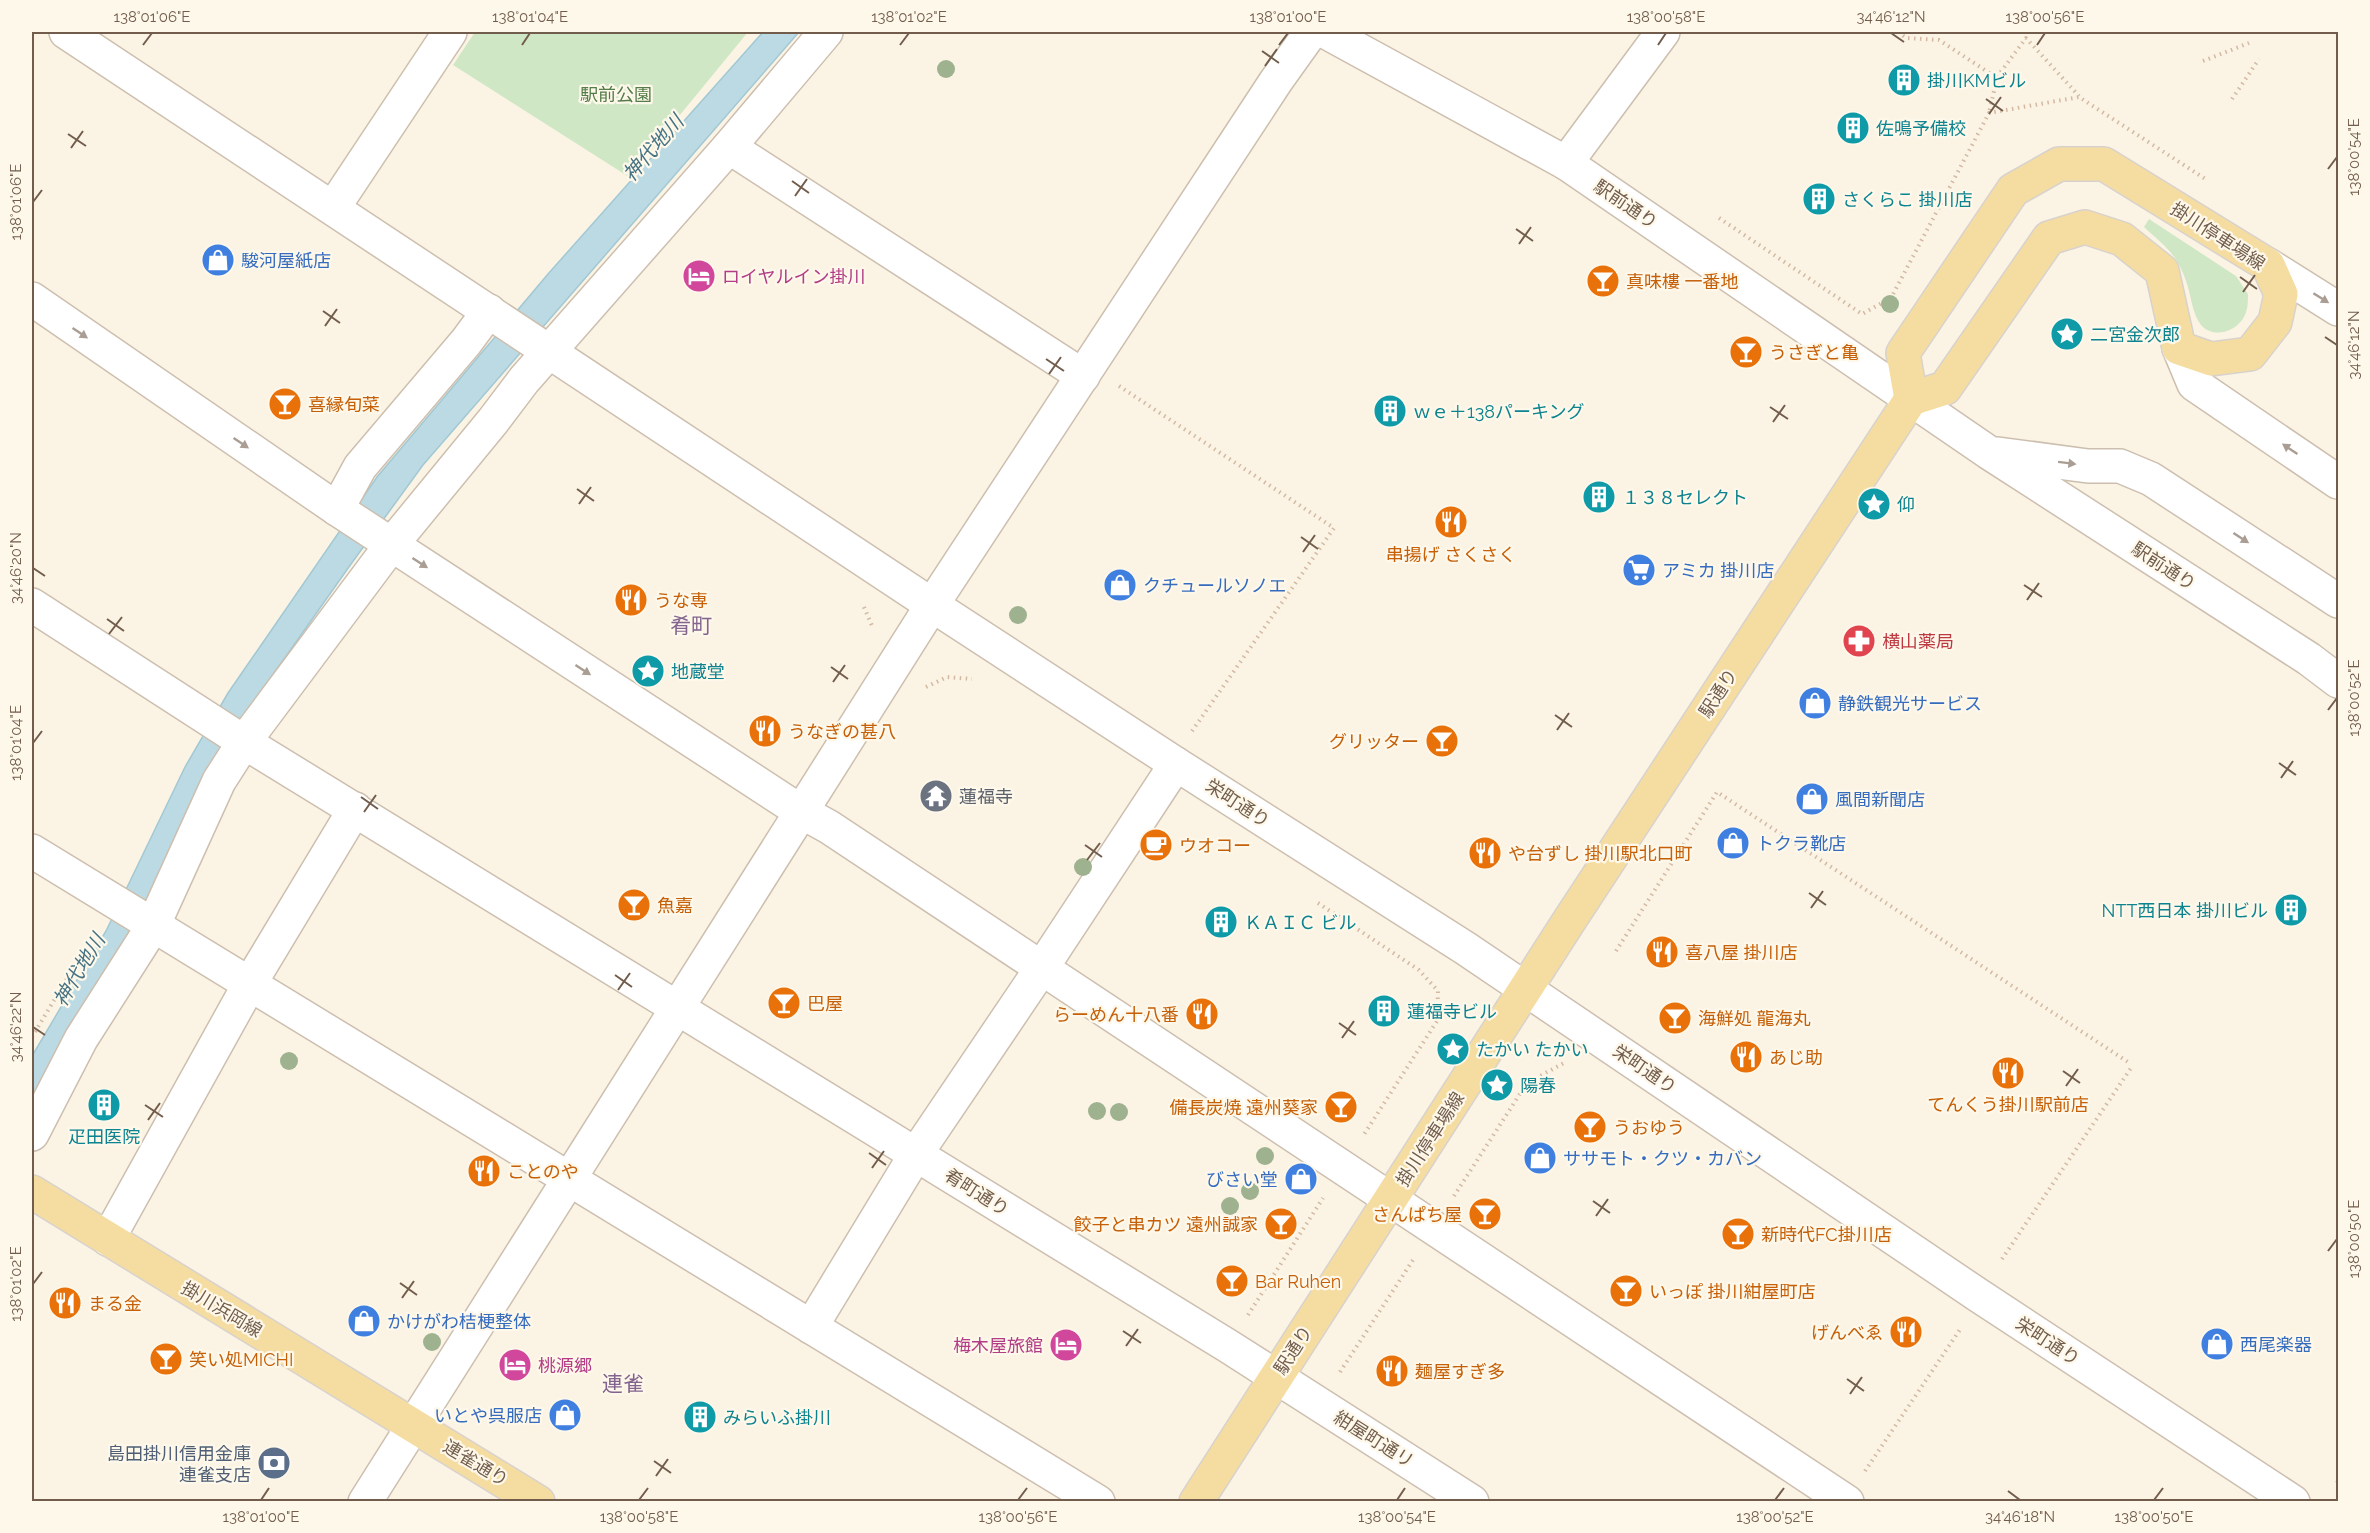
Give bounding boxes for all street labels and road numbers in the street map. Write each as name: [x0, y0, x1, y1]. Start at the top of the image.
street label: 駅前通り: [1590, 175, 1662, 233]
street label: 掛川停車場線: [2167, 198, 2269, 274]
street label: 駅前通り: [2128, 538, 2200, 594]
street label: 駅通り: [1694, 665, 1742, 721]
street label: 栄町通り: [1202, 775, 1274, 831]
street label: 栄町通り: [1609, 1040, 1681, 1098]
street label: 掛川停車場線: [1392, 1088, 1468, 1190]
street label: 肴町通り: [941, 1164, 1013, 1220]
street label: 掛川浜岡線: [178, 1277, 266, 1341]
street label: 栄町通り: [2012, 1313, 2084, 1369]
street label: 駅通り: [1269, 1322, 1317, 1378]
street label: 紺屋町通リ: [1330, 1406, 1418, 1472]
street label: 連雀通り: [440, 1435, 512, 1491]

